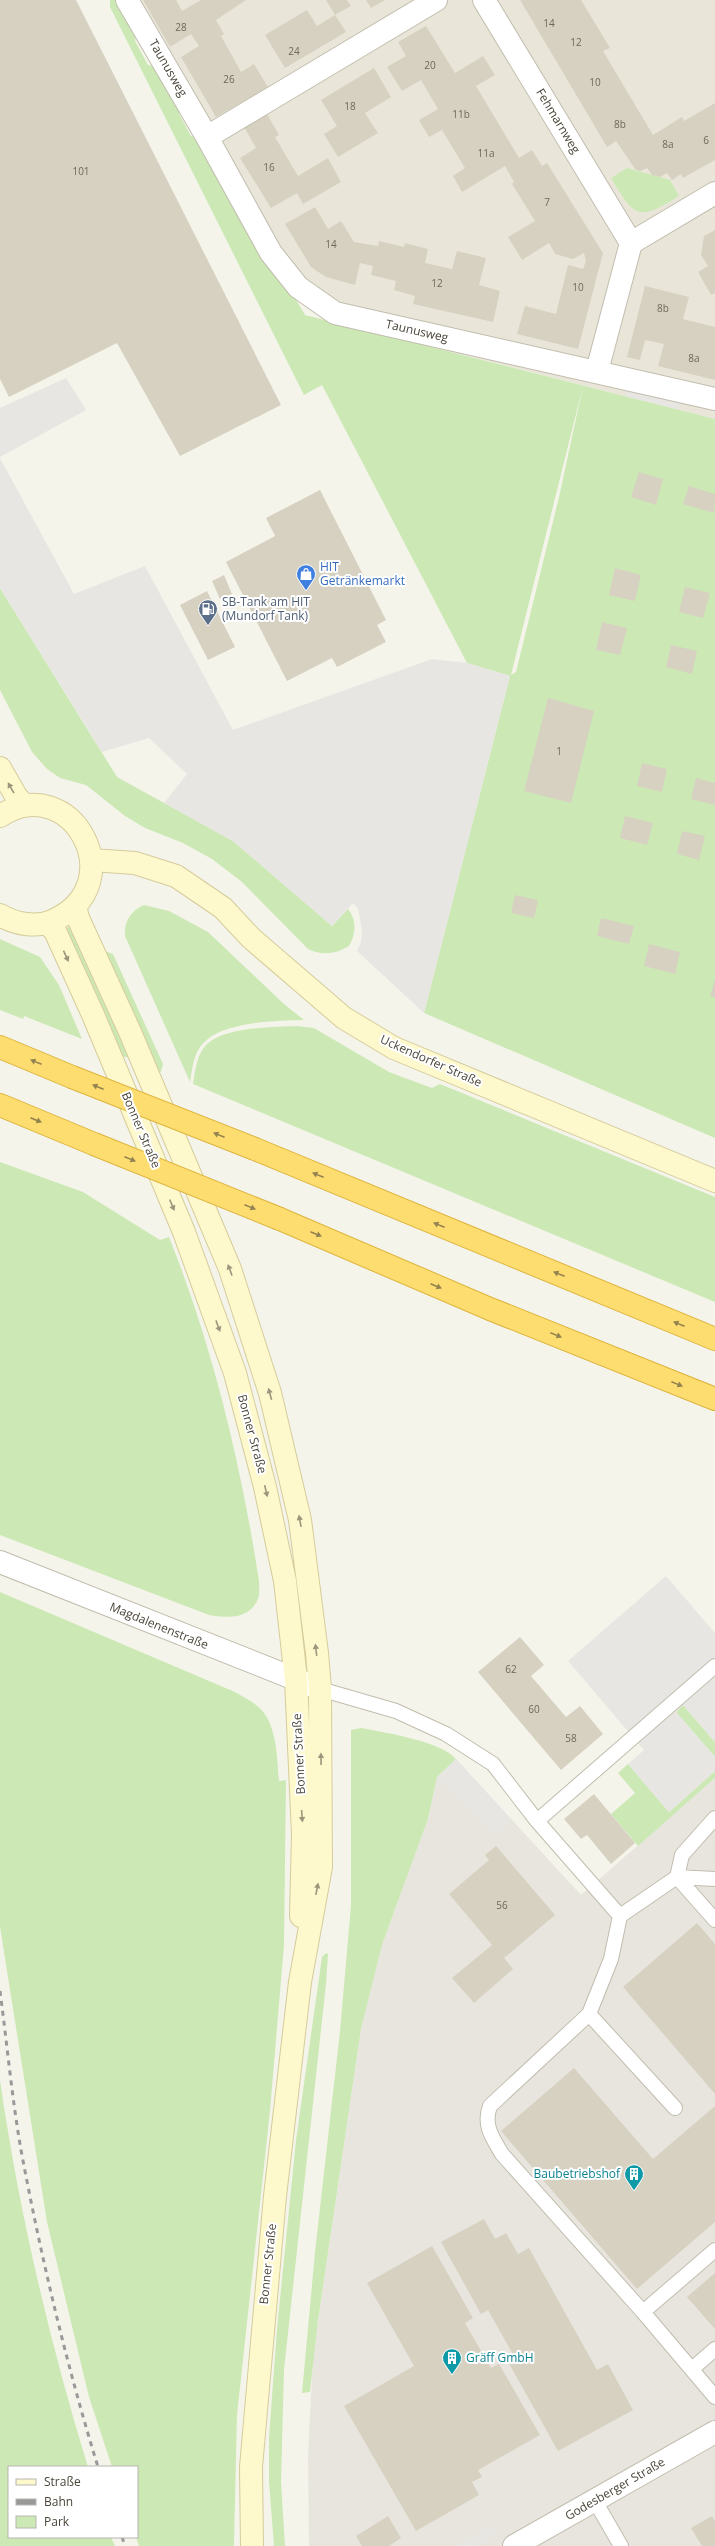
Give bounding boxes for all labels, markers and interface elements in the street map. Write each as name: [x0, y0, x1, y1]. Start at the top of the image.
house number: 14: [543, 16, 555, 30]
house number: 28: [175, 20, 187, 34]
house number: 12: [570, 35, 582, 49]
street label: Taunusweg: [145, 36, 192, 100]
house number: 24: [288, 44, 300, 58]
house number: 20: [424, 58, 436, 72]
house number: 26: [223, 72, 235, 86]
house number: 10: [589, 75, 601, 89]
street label: Fehmarnweg: [532, 85, 585, 157]
house number: 18: [344, 99, 356, 113]
house number: 11b: [452, 107, 470, 121]
house number: 8b: [614, 117, 626, 131]
house number: 6: [703, 133, 709, 147]
house number: 8a: [662, 137, 674, 151]
house number: 11a: [478, 146, 495, 160]
house number: 16: [263, 160, 275, 174]
house number: 101: [72, 164, 90, 178]
house number: 7: [544, 195, 550, 209]
house number: 14: [325, 237, 337, 251]
house number: 12: [431, 276, 443, 290]
house number: 10: [572, 280, 584, 294]
house number: 8b: [657, 301, 669, 315]
street label: Taunusweg: [384, 315, 450, 346]
house number: 8a: [688, 351, 700, 365]
place label: HIT Getränkemarkt: [320, 558, 405, 589]
shop icon: HIT Getränkemarkt: [295, 563, 317, 591]
place label: SB-Tank am HIT (Mundorf Tank): [222, 593, 310, 624]
fuel station icon: SB-Tank am HIT (Mundorf Tank): [197, 598, 219, 626]
house number: 1: [556, 744, 562, 758]
one-way arrow: [8, 782, 15, 794]
one-way arrow: [64, 951, 70, 963]
street label: Uckendorfer Straße: [378, 1030, 485, 1091]
one-way arrow: [30, 1058, 42, 1064]
one-way arrow: [93, 1084, 104, 1090]
street label: Bonner Straße: [118, 1089, 165, 1171]
one-way arrow: [30, 1117, 42, 1123]
one-way arrow: [214, 1132, 225, 1138]
one-way arrow: [124, 1156, 136, 1162]
one-way arrow: [312, 1172, 324, 1178]
one-way arrow: [170, 1199, 176, 1211]
one-way arrow: [245, 1204, 256, 1210]
one-way arrow: [432, 1221, 444, 1227]
one-way arrow: [311, 1232, 323, 1238]
one-way arrow: [227, 1264, 233, 1276]
one-way arrow: [552, 1271, 564, 1277]
one-way arrow: [430, 1283, 442, 1289]
one-way arrow: [672, 1320, 684, 1326]
one-way arrow: [216, 1321, 222, 1333]
one-way arrow: [550, 1333, 562, 1339]
one-way arrow: [671, 1381, 683, 1387]
one-way arrow: [267, 1388, 273, 1400]
street label: Bonner Straße: [234, 1393, 271, 1475]
one-way arrow: [264, 1485, 270, 1497]
one-way arrow: [297, 1515, 303, 1527]
street label: Magdalenenstraße: [107, 1598, 211, 1653]
one-way arrow: [313, 1644, 320, 1656]
house number: 62: [505, 1662, 517, 1676]
house number: 60: [528, 1702, 540, 1716]
street label: Bonner Straße: [288, 1713, 309, 1795]
house number: 58: [565, 1731, 577, 1745]
one-way arrow: [318, 1752, 324, 1765]
one-way arrow: [299, 1810, 305, 1823]
one-way arrow: [315, 1883, 321, 1895]
house number: 56: [496, 1898, 508, 1912]
building icon: Baubetriebshof: [623, 2163, 645, 2191]
place label: Baubetriebshof: [534, 2165, 621, 2182]
street label: Bonner Straße: [255, 2222, 280, 2305]
building icon: Gräff GmbH: [441, 2347, 463, 2375]
place label: Gräff GmbH: [466, 2349, 534, 2366]
street label: Godesberger Straße: [562, 2453, 668, 2524]
legend: [8, 2466, 138, 2538]
text: Straße: [44, 2473, 81, 2490]
text: Bahn: [44, 2493, 73, 2510]
text: Park: [44, 2513, 70, 2530]

